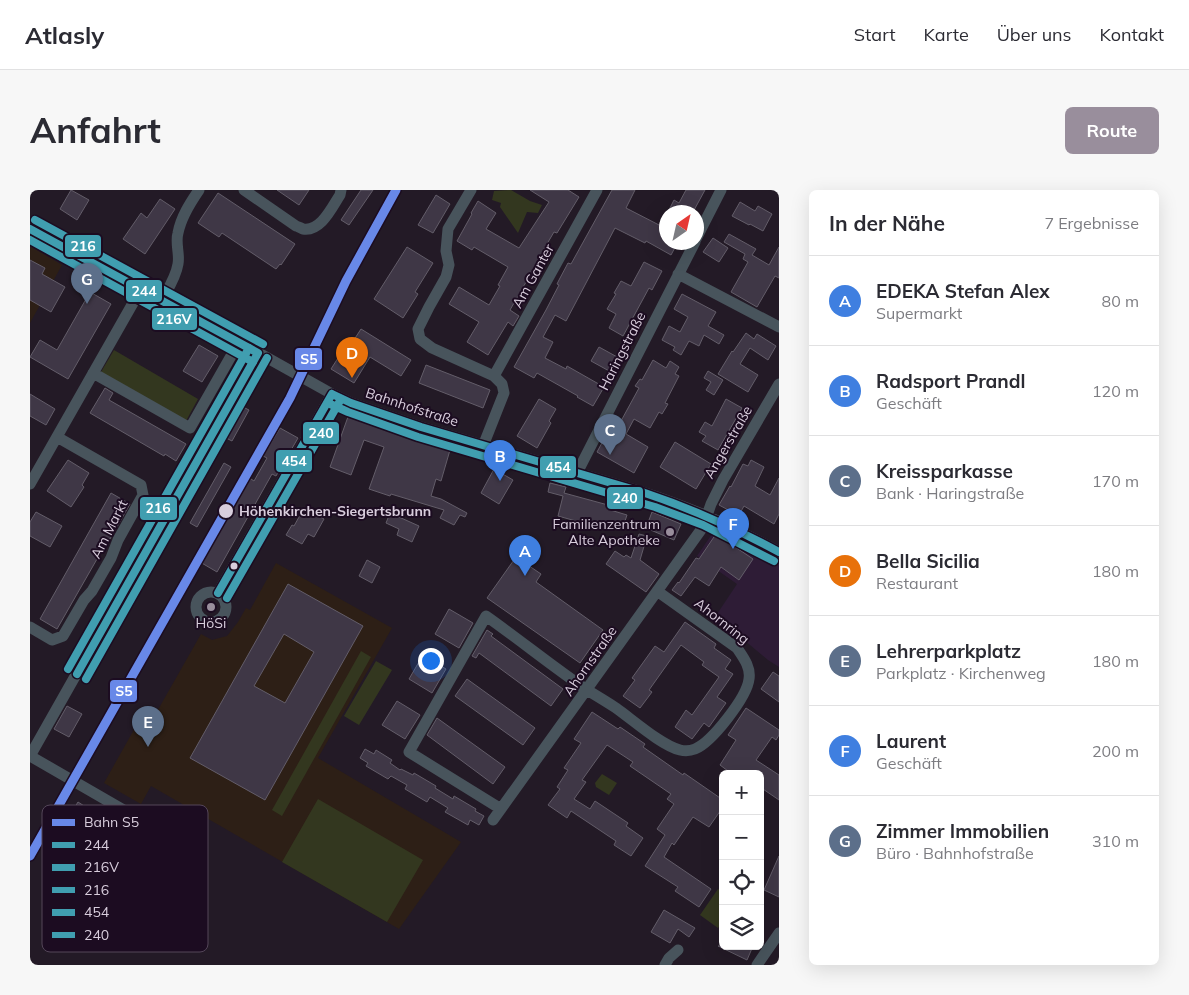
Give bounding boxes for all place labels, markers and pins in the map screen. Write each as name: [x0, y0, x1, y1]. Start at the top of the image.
pin: G: [71, 263, 103, 304]
pin: D: [336, 337, 368, 378]
pin: C: [594, 414, 626, 455]
pin: B: [484, 440, 516, 481]
marker: Höhenkirchen-Siegertsbrunn: [217, 502, 235, 520]
place label: Höhenkirchen-Siegertsbrunn: [239, 502, 431, 520]
pin: F: [717, 508, 749, 549]
place label: Familienzentrum Alte Apotheke: [553, 515, 660, 549]
marker: Familienzentrum Alte Apotheke: [664, 526, 676, 538]
pin: A: [509, 535, 541, 576]
unlabelled marker: [229, 561, 239, 571]
marker: HöSi: [205, 601, 217, 613]
place label: HöSi: [196, 614, 226, 632]
pin: E: [132, 706, 164, 747]

